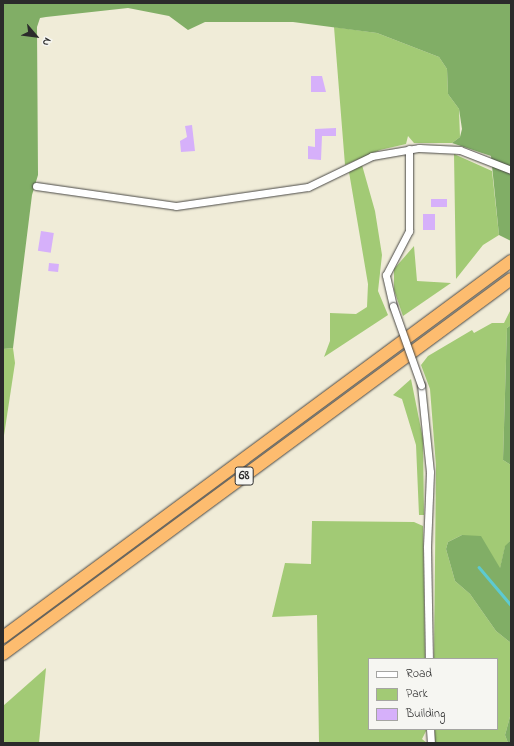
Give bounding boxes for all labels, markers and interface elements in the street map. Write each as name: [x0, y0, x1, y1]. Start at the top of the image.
north arrow: [16, 16, 56, 56]
text: N: [38, 35, 55, 49]
road number: 68: [234, 465, 254, 487]
legend: [368, 658, 498, 730]
text: Road: [406, 665, 432, 683]
text: Park: [406, 685, 428, 703]
text: Building: [406, 705, 445, 723]

